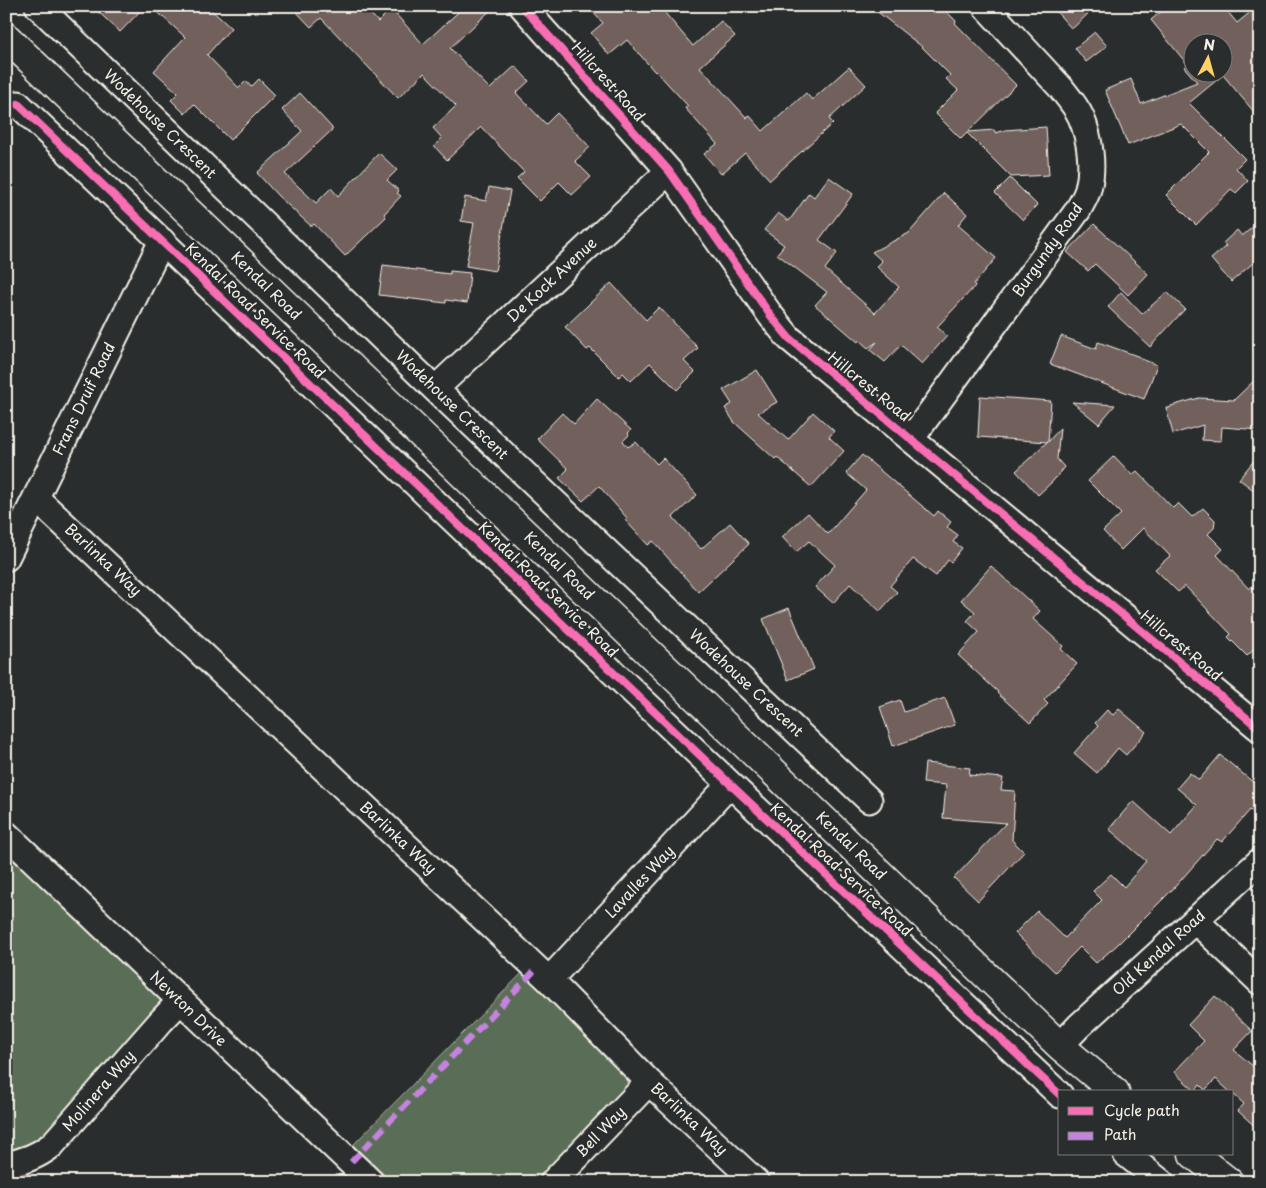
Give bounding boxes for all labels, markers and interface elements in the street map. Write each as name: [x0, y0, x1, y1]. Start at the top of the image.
north arrow: [1184, 32, 1234, 82]
text: N: [1203, 34, 1216, 56]
street label: Hillcrest Road: [567, 36, 651, 126]
street label: Wodehouse Crescent: [99, 63, 223, 183]
street label: Burgundy Road: [1006, 197, 1088, 301]
street label: De Kock Avenue: [501, 231, 601, 327]
street label: Kendal Road Service Road: [181, 237, 331, 383]
street label: Kendal Road: [227, 245, 308, 325]
street label: Frans Druif Road: [45, 338, 120, 459]
street label: Wodehouse Crescent: [391, 344, 515, 464]
street label: Hillcrest Road: [824, 345, 916, 426]
street label: Kendal Road Service Road: [474, 516, 624, 662]
street label: Barlinka Way: [60, 517, 148, 601]
street label: Kendal Road: [520, 525, 601, 605]
street label: Hillcrest Road: [1136, 604, 1228, 686]
street label: Wodehouse Crescent: [685, 623, 809, 741]
street label: Barlinka Way: [355, 795, 443, 879]
street label: Kendal Road Service Road: [766, 797, 918, 941]
street label: Kendal Road: [812, 805, 893, 885]
street label: Lavalles Way: [599, 839, 679, 923]
street label: Old Kendal Road: [1106, 904, 1210, 1000]
street label: Newton Drive: [145, 965, 233, 1051]
street label: Molinera Way: [56, 1044, 140, 1136]
street label: Barlinka Way: [646, 1076, 734, 1160]
legend: [1058, 1090, 1234, 1156]
text: Cycle path: [1104, 1098, 1180, 1121]
street label: Bell Way: [570, 1100, 630, 1162]
text: Path: [1104, 1122, 1136, 1145]

